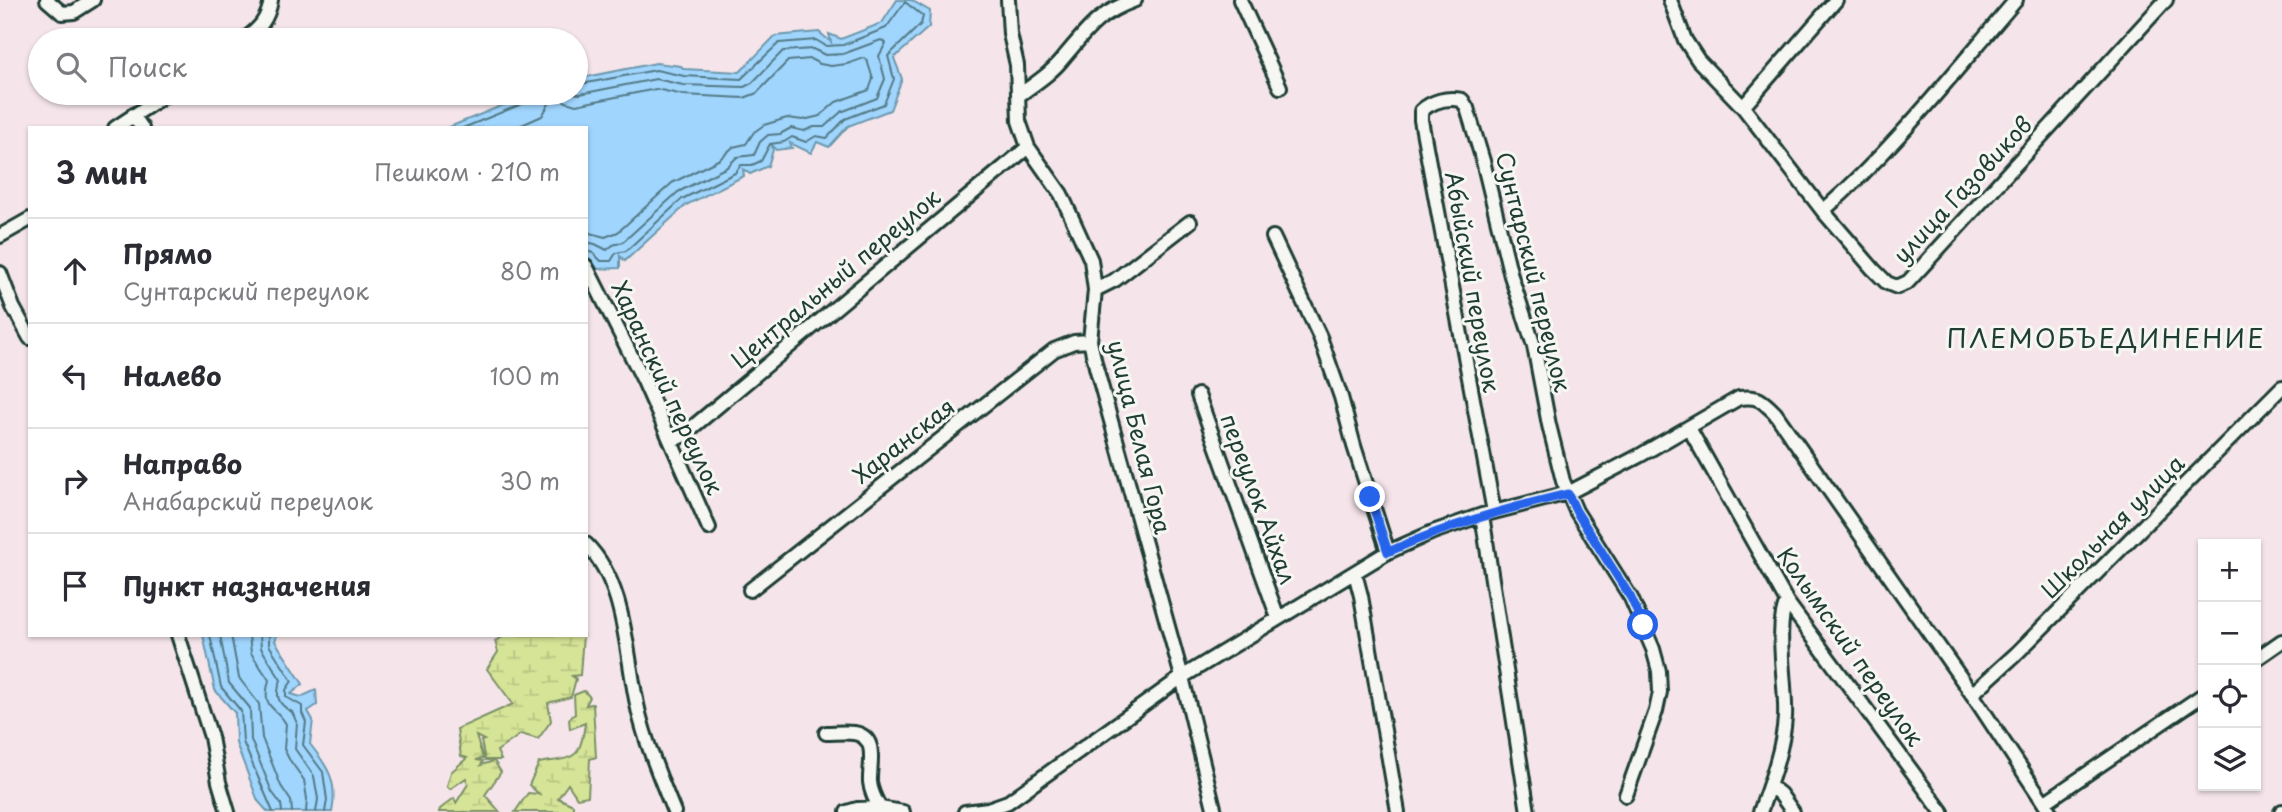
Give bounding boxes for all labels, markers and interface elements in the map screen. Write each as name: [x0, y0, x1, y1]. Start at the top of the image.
search box: [28, 28, 588, 105]
text: Поиск: [108, 47, 187, 86]
icon: search: [52, 48, 90, 86]
street label: улица Газовиков: [1884, 107, 2040, 271]
street label: Сунтарский переулок: [1488, 148, 1581, 396]
text: 3 мин: [56, 149, 148, 194]
text: Пешком · 210 m: [374, 154, 560, 189]
street label: Абыйский переулок: [1437, 169, 1510, 395]
street label: Центральный переулок: [723, 179, 948, 376]
text: Прямо: [123, 234, 212, 273]
icon: ahead: [56, 252, 94, 290]
text: 80 m: [500, 253, 560, 288]
text: Сунтарский переулок: [123, 273, 369, 308]
street label: Харанский переулок: [603, 275, 733, 500]
district label: ПЛЕМОБЪЕДИНЕНИЕ: [1946, 318, 2266, 357]
street label: улица Белая Гора: [1099, 336, 1182, 538]
text: Налево: [123, 356, 221, 395]
icon: left: [56, 357, 94, 395]
text: 100 m: [490, 358, 560, 393]
street label: Харанская: [845, 389, 962, 491]
street label: переулок Айхал: [1212, 408, 1307, 589]
text: Направо: [123, 444, 242, 483]
street label: Школьная улица: [2032, 446, 2192, 606]
icon: right: [56, 462, 94, 500]
text: 30 m: [499, 463, 560, 498]
route end: [1354, 481, 1385, 512]
text: Анабарский переулок: [123, 483, 373, 518]
street label: Колымский переулок: [1769, 539, 1933, 753]
map controls: [2198, 539, 2261, 791]
button: +: [2198, 539, 2261, 602]
text: Пункт назначения: [123, 566, 371, 605]
icon: arrive: [56, 567, 94, 605]
button: −: [2198, 602, 2261, 665]
route start: [1627, 609, 1658, 640]
button: locate: [2198, 665, 2261, 728]
button: layers: [2198, 728, 2261, 791]

